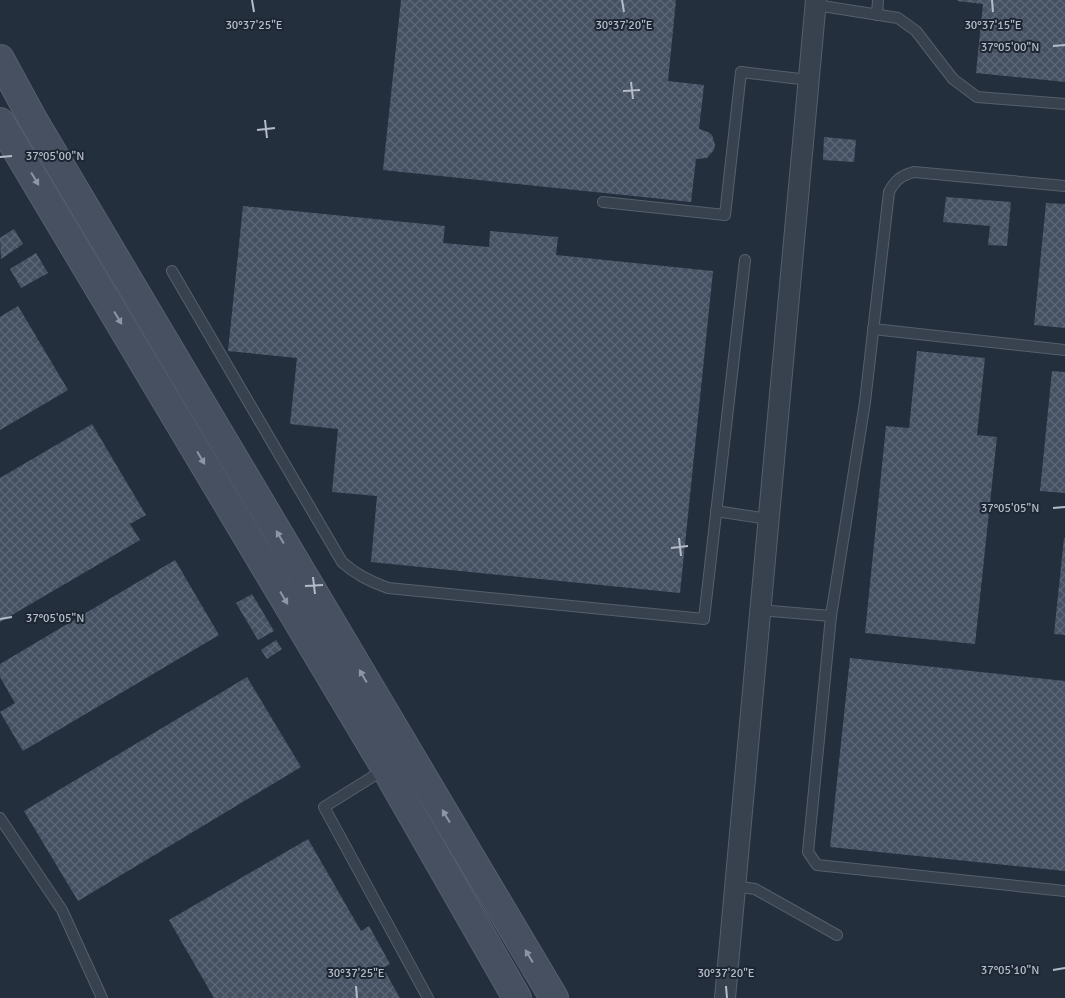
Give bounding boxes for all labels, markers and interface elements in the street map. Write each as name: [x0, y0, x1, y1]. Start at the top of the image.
text: 30°37'25"E: [225, 18, 283, 33]
text: 30°37'20"E: [595, 18, 653, 33]
text: 30°37'15"E: [964, 18, 1022, 33]
text: 37°05'00"N: [981, 40, 1039, 55]
text: 37°05'00"N: [26, 149, 84, 164]
one-way arrow: [30, 172, 39, 185]
one-way arrow: [113, 312, 122, 325]
one-way arrow: [196, 451, 205, 464]
text: 37°05'05"N: [981, 501, 1039, 516]
one-way arrow: [276, 530, 285, 543]
one-way arrow: [279, 591, 288, 604]
text: 37°05'05"N: [26, 611, 84, 626]
one-way arrow: [359, 670, 368, 683]
one-way arrow: [442, 810, 451, 823]
one-way arrow: [525, 949, 533, 964]
text: 37°05'10"N: [981, 963, 1039, 978]
text: 30°37'25"E: [327, 966, 385, 981]
text: 30°37'20"E: [697, 966, 755, 981]

